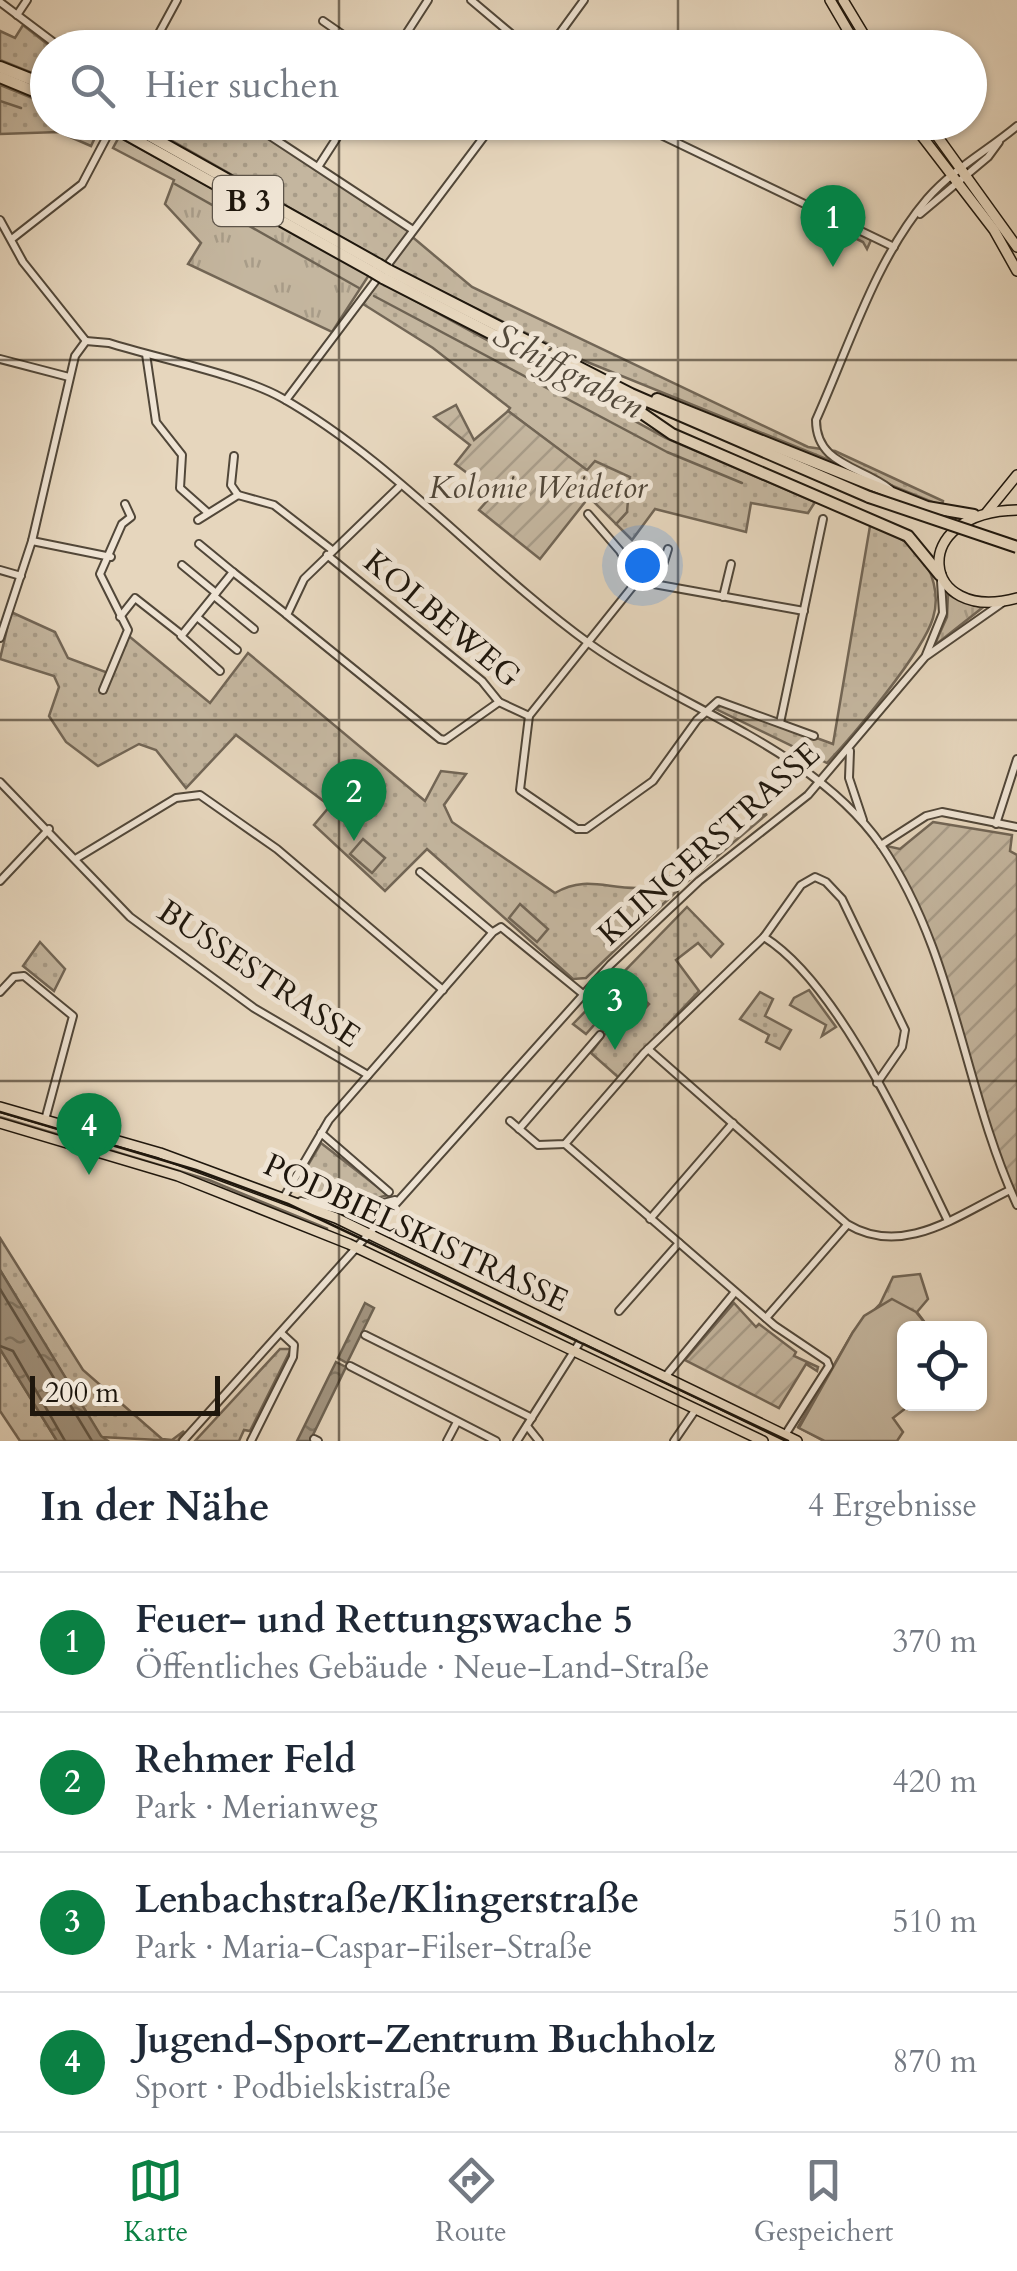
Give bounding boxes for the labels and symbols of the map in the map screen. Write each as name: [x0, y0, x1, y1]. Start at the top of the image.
road number: B 3: [213, 176, 283, 226]
pin: 1: [800, 184, 866, 267]
water label: Schiffgraben: [484, 311, 652, 431]
park label: Kolonie Weidetor: [429, 466, 649, 510]
street label: KOLBEWEG: [354, 540, 530, 698]
your location: [617, 540, 668, 591]
street label: KLINGERSTRASSE: [588, 732, 830, 956]
pin: 2: [322, 758, 386, 841]
street label: BUSSESTRASSE: [149, 890, 369, 1058]
pin: 3: [582, 968, 648, 1050]
pin: 4: [56, 1092, 122, 1175]
street label: PODBIELSKISTRASSE: [257, 1143, 575, 1323]
scale bar: [30, 1371, 220, 1416]

